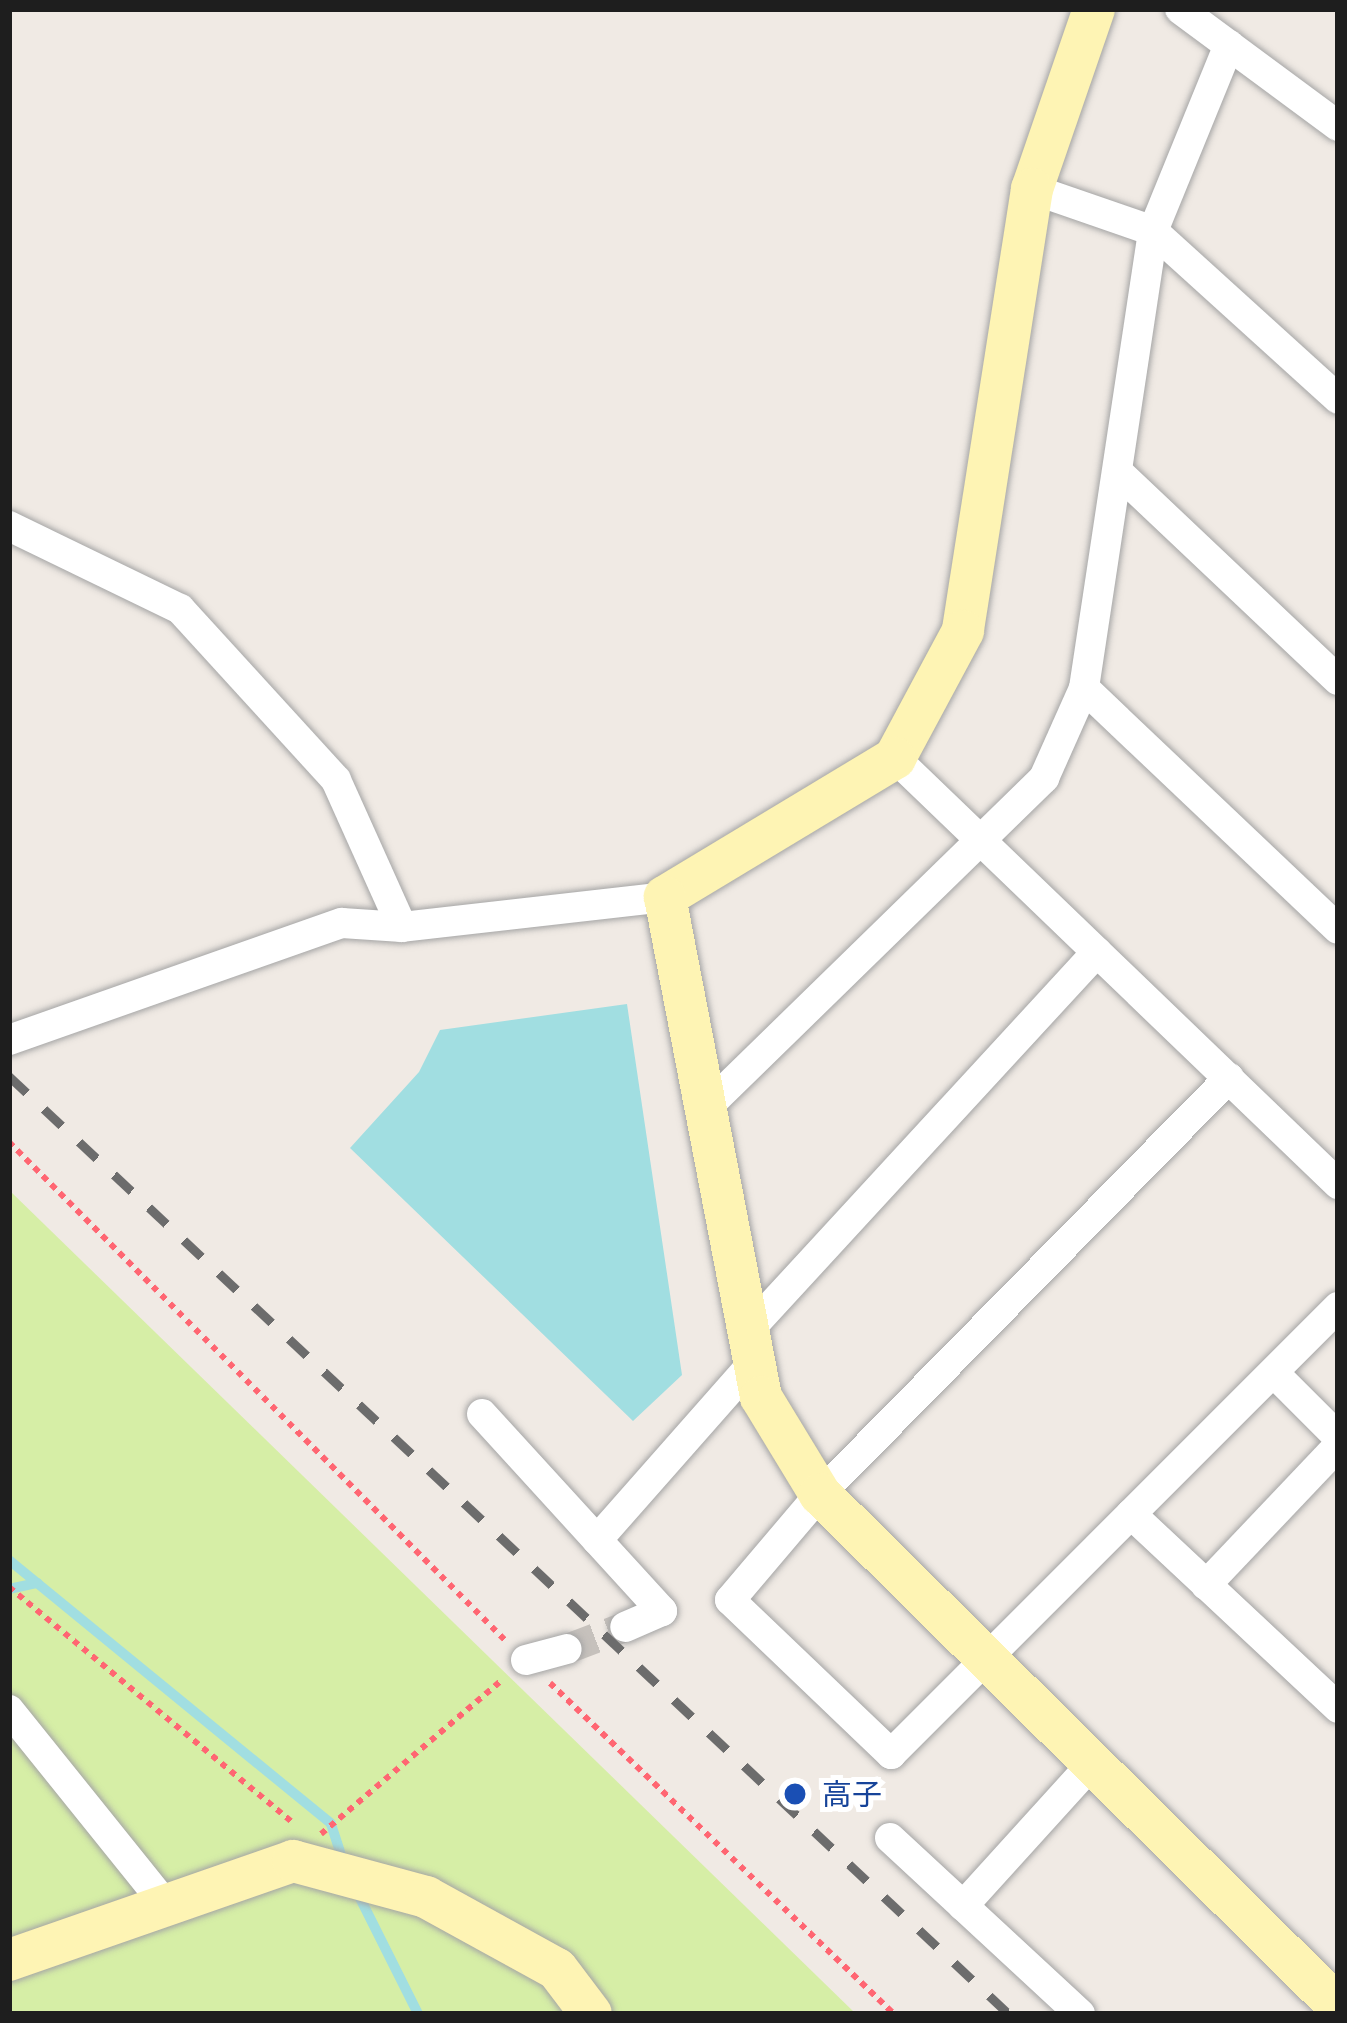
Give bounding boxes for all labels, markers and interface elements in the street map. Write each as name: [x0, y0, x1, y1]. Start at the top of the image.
place label: 高子: [822, 1776, 882, 1812]
marker: 高子: [779, 1778, 811, 1810]

